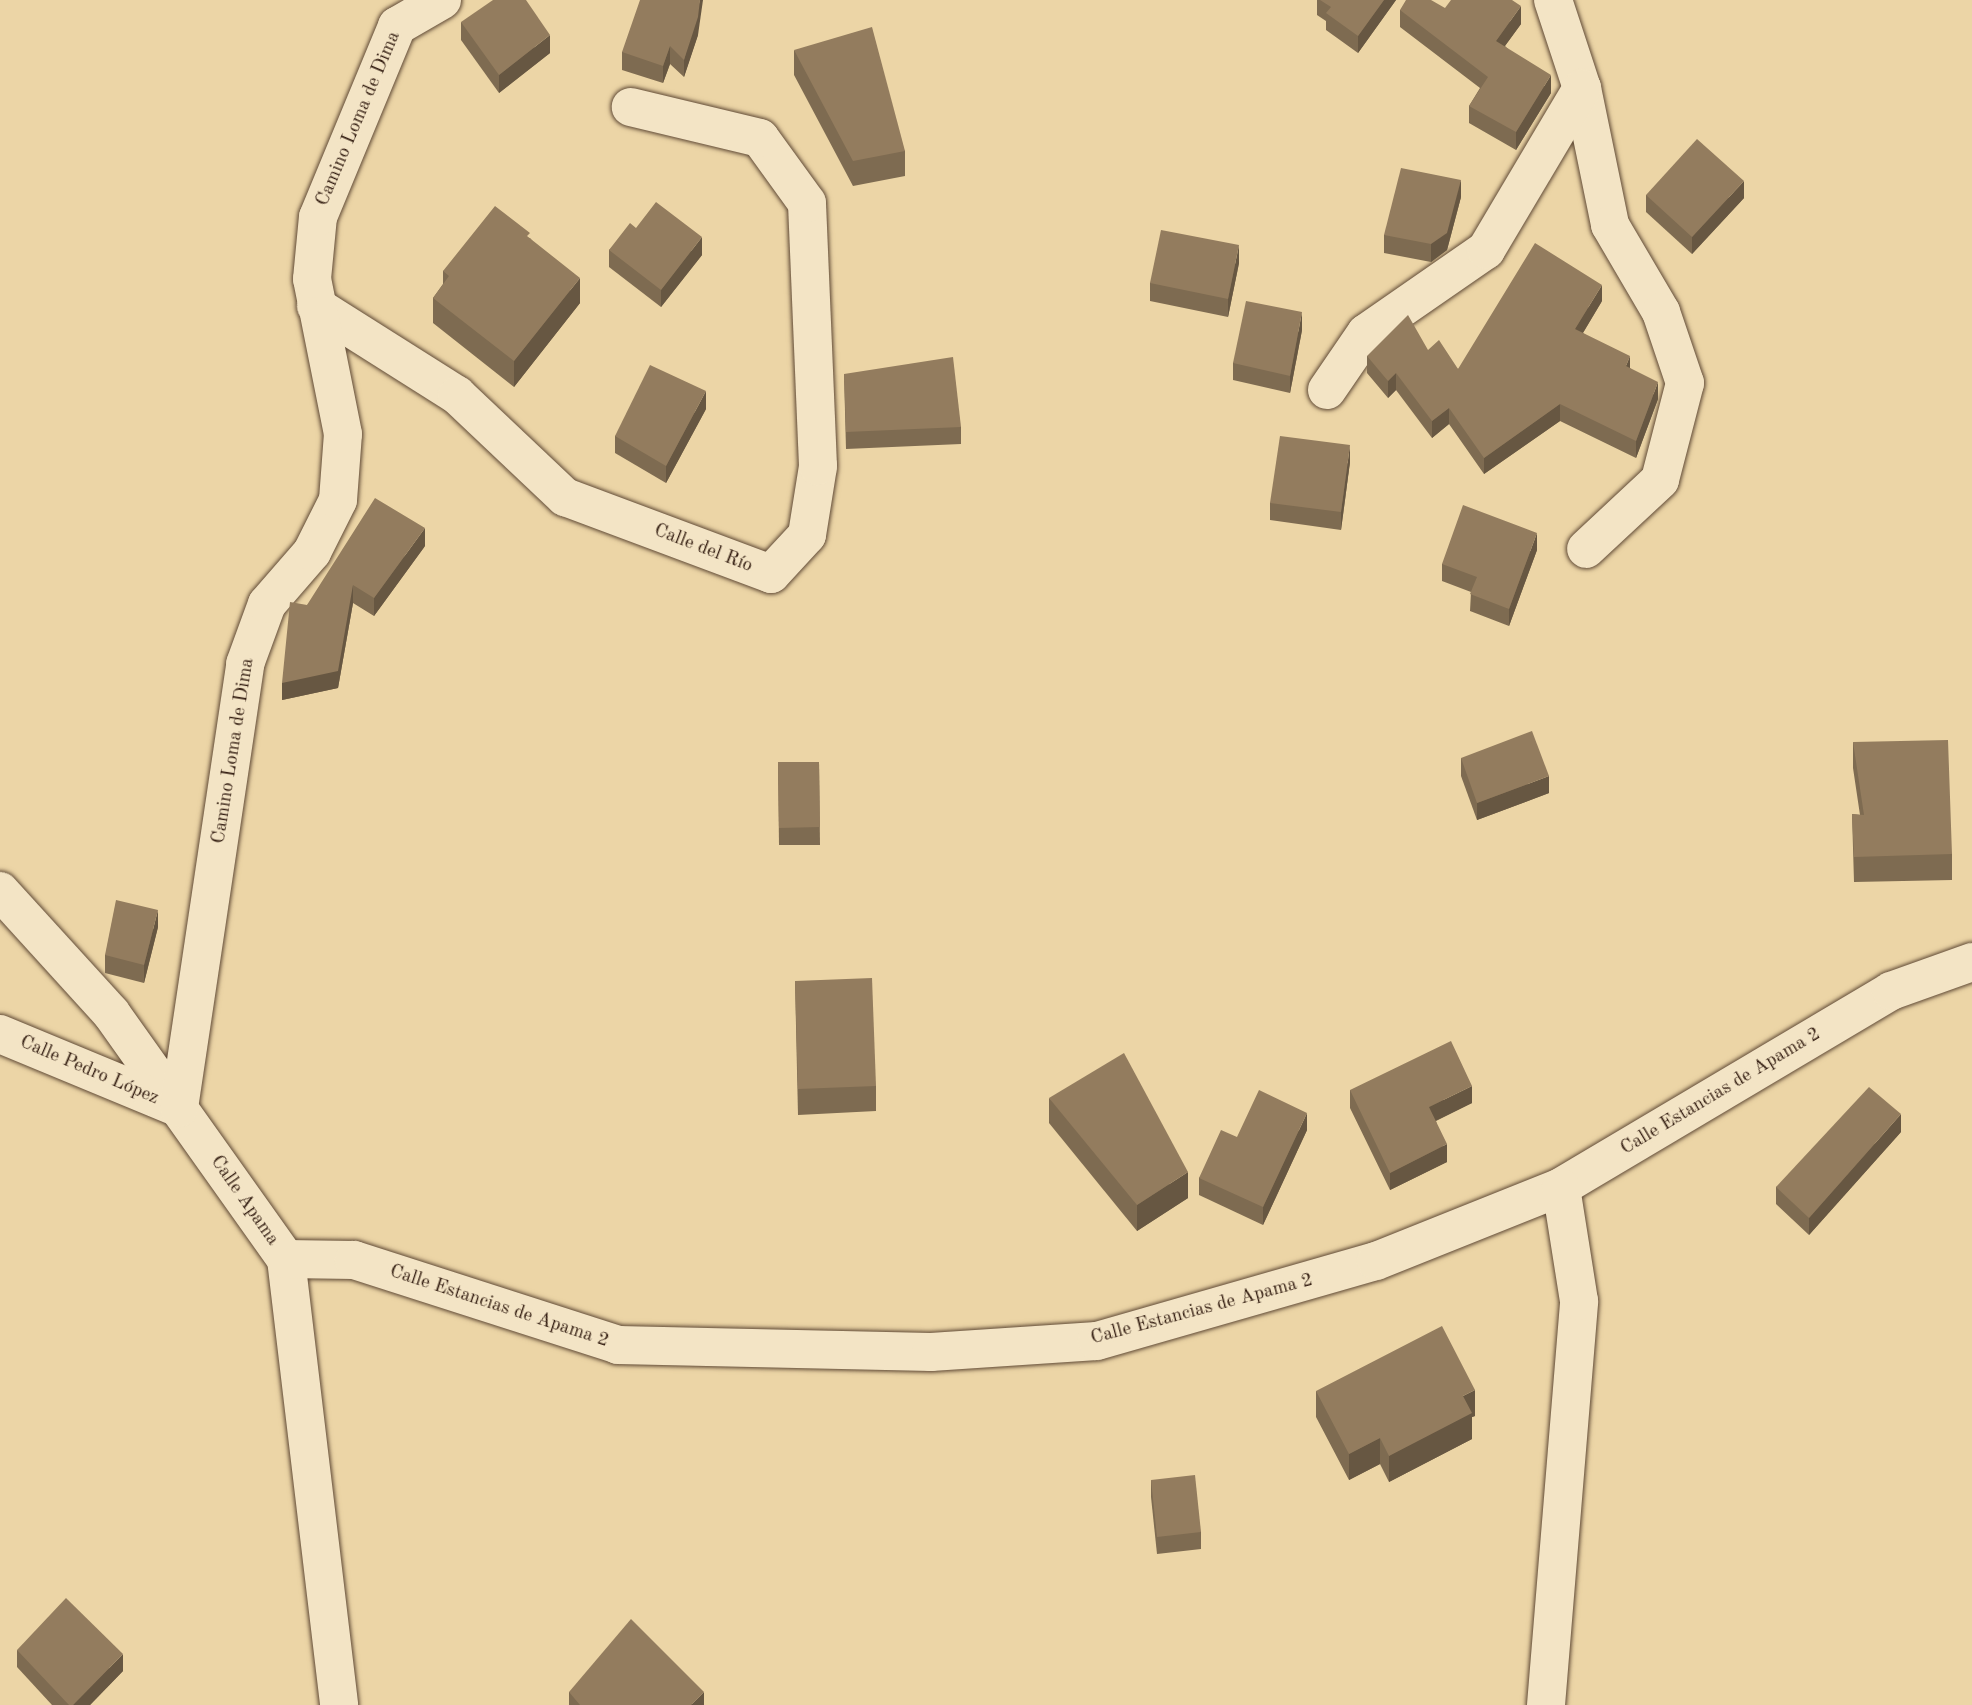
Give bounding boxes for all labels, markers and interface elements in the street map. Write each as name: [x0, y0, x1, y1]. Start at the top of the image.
street label: Camino Loma de Dima: [312, 28, 406, 210]
street label: Calle del Río: [651, 520, 755, 578]
street label: Camino Loma de Dima: [208, 657, 260, 845]
street label: Calle Estancias de Apama 2: [1617, 1023, 1825, 1161]
street label: Calle Pedro López: [16, 1031, 162, 1111]
street label: Calle Apama: [205, 1152, 283, 1250]
street label: Calle Estancias de Apama 2: [387, 1261, 611, 1353]
street label: Calle Estancias de Apama 2: [1088, 1269, 1316, 1351]

